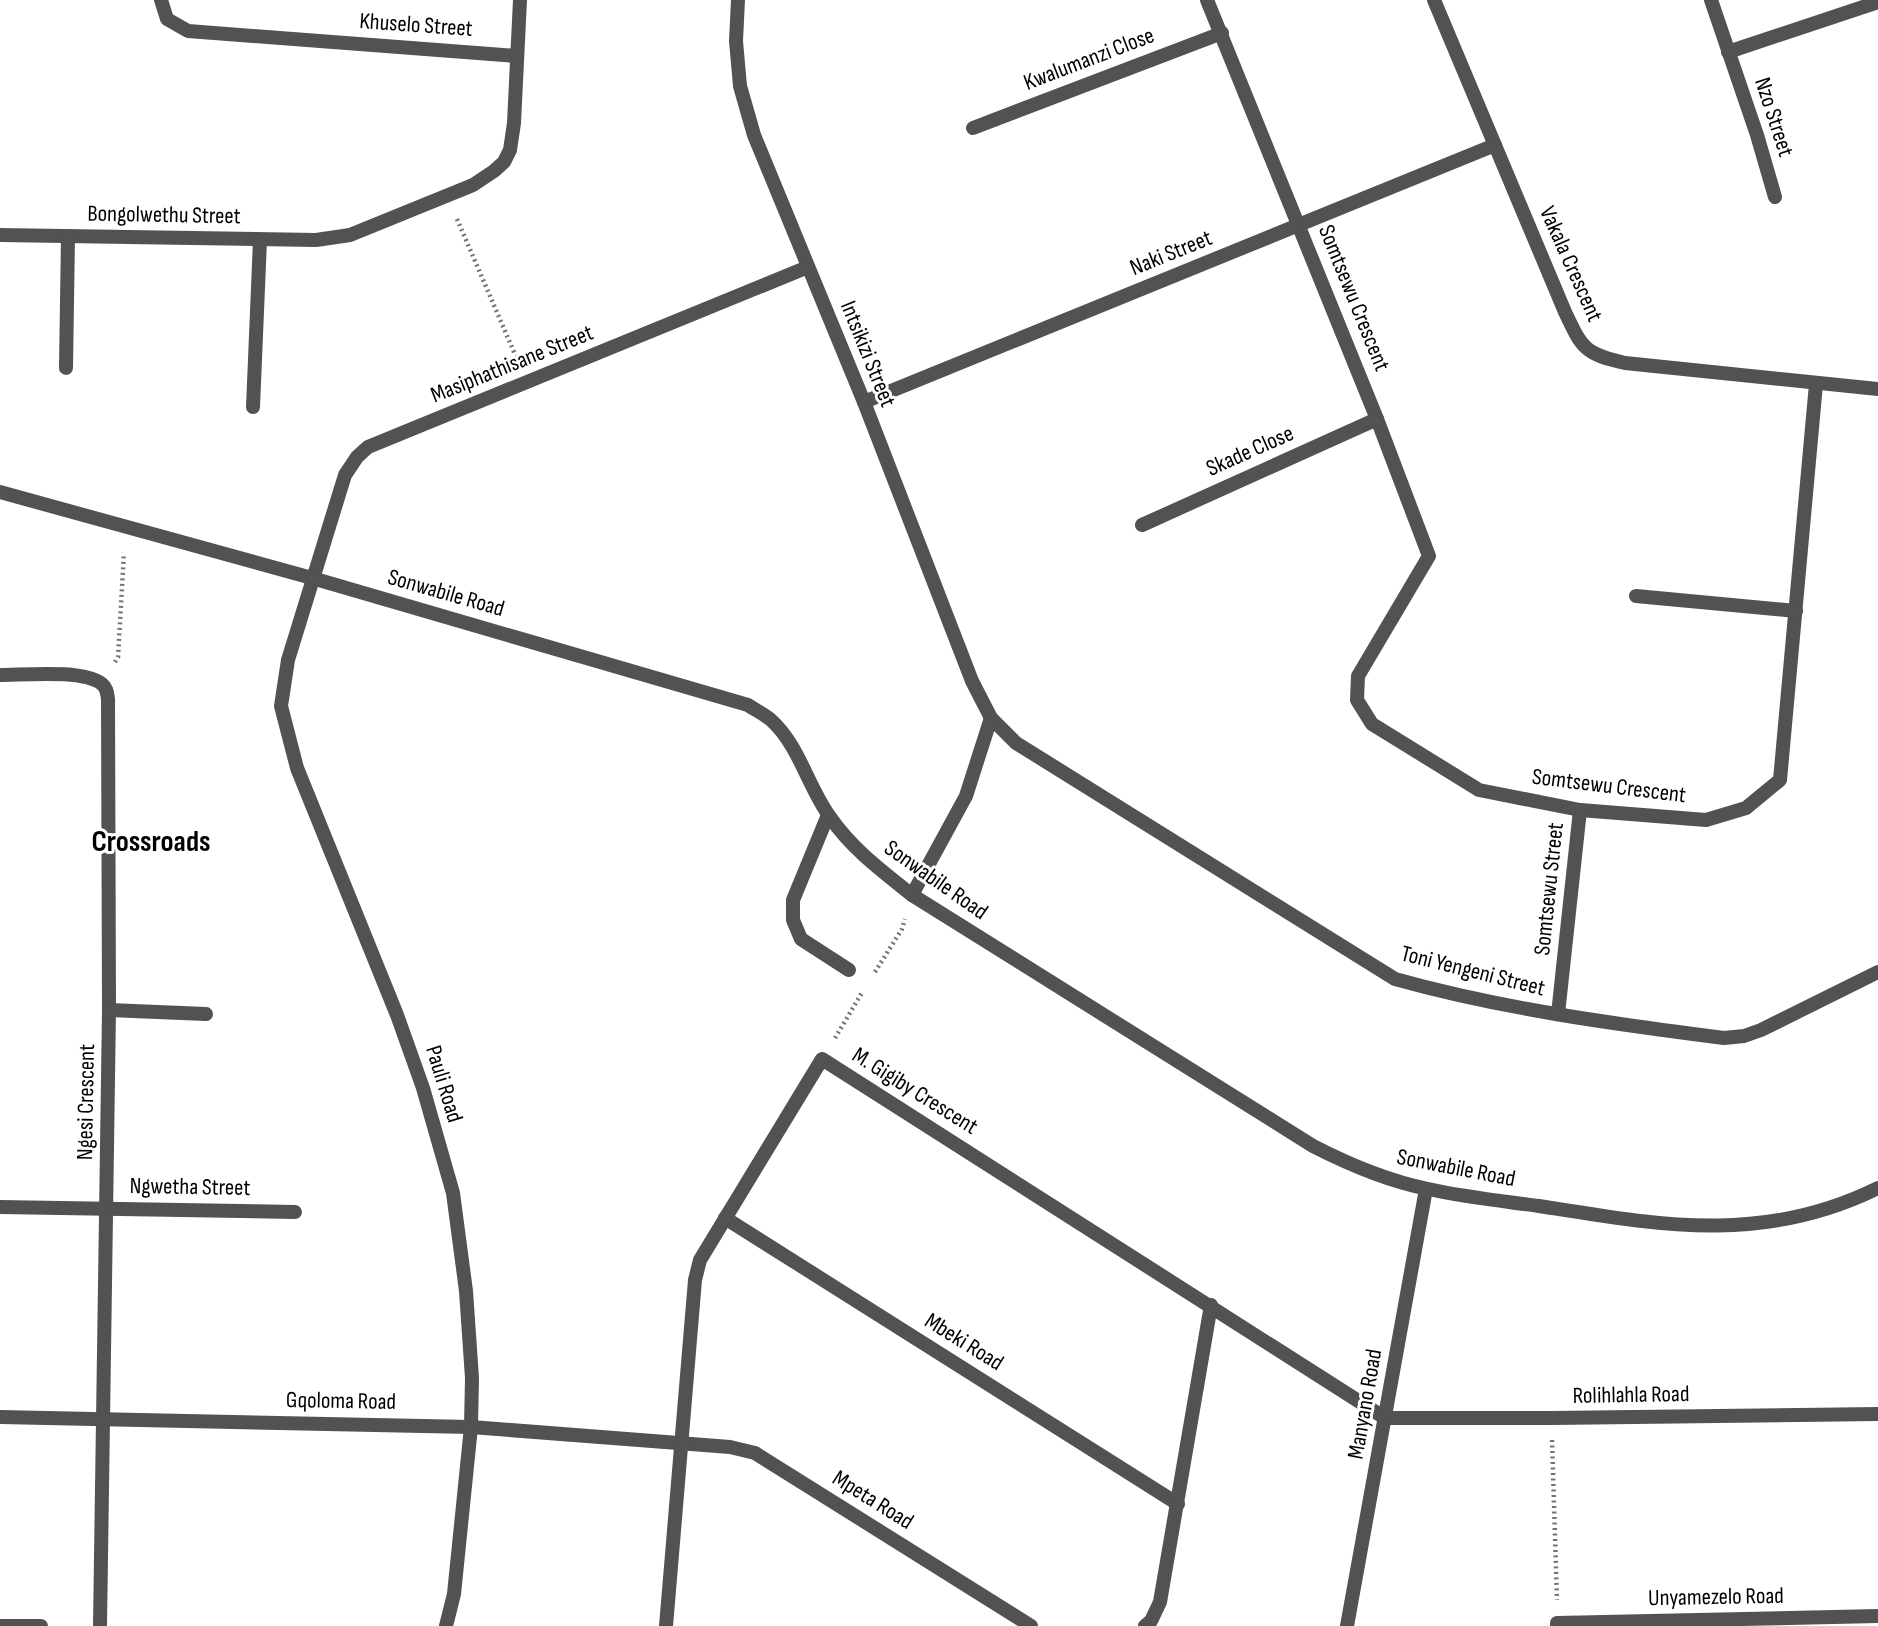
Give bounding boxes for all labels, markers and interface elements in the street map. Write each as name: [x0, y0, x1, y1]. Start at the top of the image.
street label: Khuselo Street: [358, 7, 474, 43]
street label: Kwalumanzi Close: [1020, 21, 1158, 97]
street label: Nzo Street: [1748, 74, 1800, 160]
street label: Bongolwethu Street: [87, 200, 241, 230]
street label: Vakala Crescent: [1533, 202, 1609, 326]
street label: Somtsewu Crescent: [1312, 221, 1396, 375]
street label: Naki Street: [1126, 224, 1216, 282]
street label: Intsikizi Street: [834, 297, 902, 411]
street label: Masiphathisane Street: [427, 319, 597, 409]
street label: Skade Close: [1202, 419, 1298, 483]
street label: Sonwabile Road: [384, 563, 508, 623]
street label: Somtsewu Crescent: [1530, 763, 1688, 809]
street label: Somtsewu Street: [1528, 821, 1570, 957]
district label: Crossroads: [92, 824, 210, 860]
street label: Sonwabile Road: [879, 834, 993, 926]
street label: Toni Yengeni Street: [1398, 940, 1548, 1002]
street label: M. Gigiby Crescent: [847, 1041, 983, 1141]
street label: Pauli Road: [419, 1042, 469, 1126]
street label: Ngesi Crescent: [71, 1044, 101, 1160]
street label: Sonwabile Road: [1394, 1143, 1518, 1193]
street label: Ngwetha Street: [129, 1172, 251, 1202]
street label: Mbeki Road: [919, 1307, 1009, 1377]
street label: Manyano Road: [1342, 1347, 1388, 1461]
street label: Rolihlahla Road: [1572, 1380, 1690, 1410]
street label: Gqoloma Road: [286, 1386, 396, 1416]
street label: Mpeta Road: [827, 1464, 919, 1536]
street label: Unyamezelo Road: [1648, 1582, 1784, 1612]

